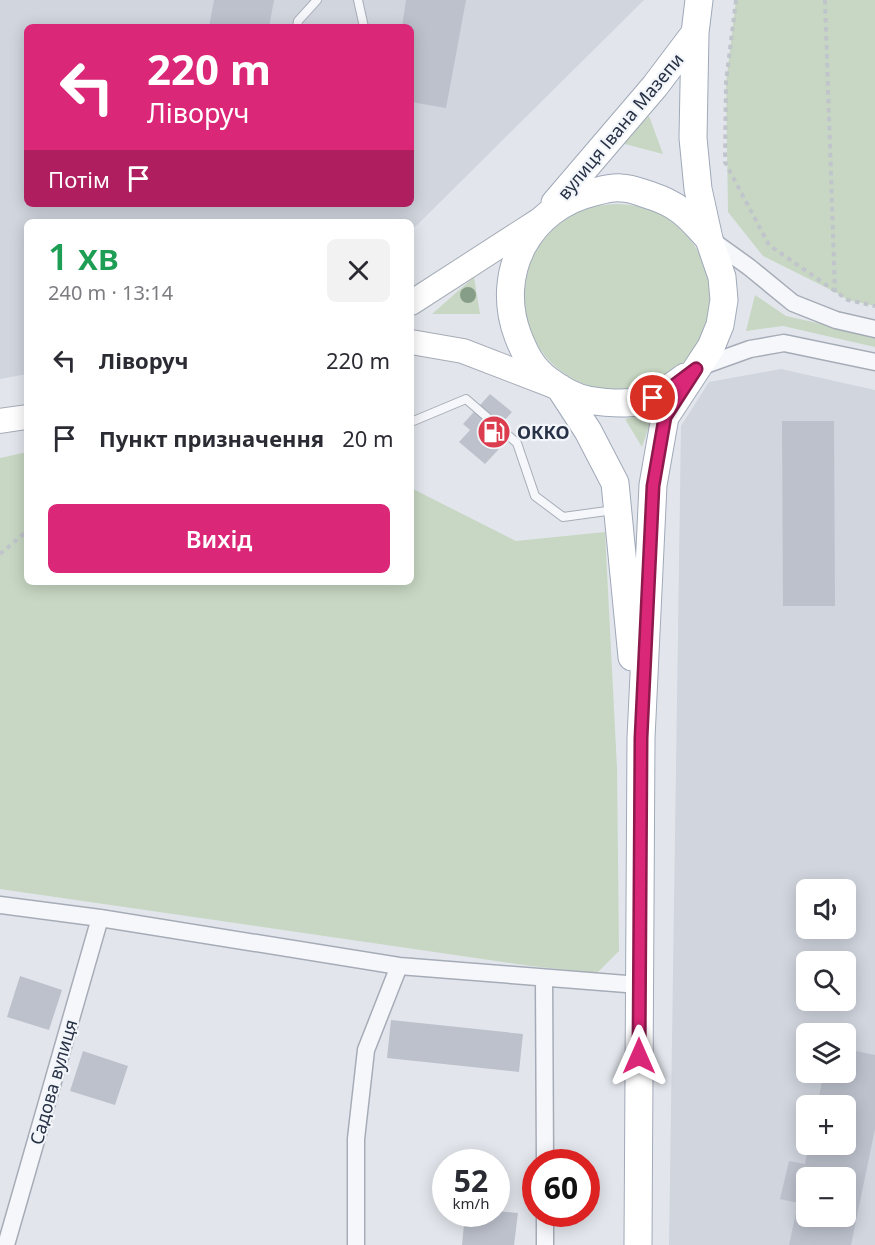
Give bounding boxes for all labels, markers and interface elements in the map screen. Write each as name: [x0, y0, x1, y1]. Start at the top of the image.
text: 220 m: [147, 40, 271, 97]
icon: left: [48, 48, 126, 126]
street label: вулиця Івана Мазепи: [552, 48, 688, 204]
text: Ліворуч: [147, 94, 249, 131]
icon: arrive: [122, 162, 155, 195]
text: Потім: [48, 164, 110, 194]
text: 1 хв: [48, 232, 119, 281]
button: close: [327, 239, 390, 302]
text: 240 m · 13:14: [48, 279, 173, 306]
icon: left: [48, 344, 81, 377]
text: Ліворуч: [99, 345, 189, 375]
text: 220 m: [326, 345, 390, 375]
pin: [627, 372, 678, 423]
icon: arrive: [636, 381, 669, 414]
fuel station icon: ОККО: [476, 414, 512, 450]
place label: ОККО: [517, 420, 570, 444]
icon: arrive: [48, 422, 81, 455]
text: Пункт призначення: [99, 423, 324, 453]
text: 20 m: [342, 423, 394, 453]
button: Вихід: [48, 504, 390, 573]
map controls: [796, 879, 856, 1227]
button: sound: [796, 879, 856, 939]
button: search: [796, 951, 856, 1011]
street label: Садова вулиця: [24, 1017, 82, 1147]
button: layers: [796, 1023, 856, 1083]
position arrow: [607, 1024, 671, 1088]
button: +: [796, 1095, 856, 1155]
speed limit sign: 60: [522, 1149, 600, 1227]
text: 52: [454, 1160, 488, 1201]
button: −: [796, 1167, 856, 1227]
text: km/h: [453, 1193, 489, 1213]

